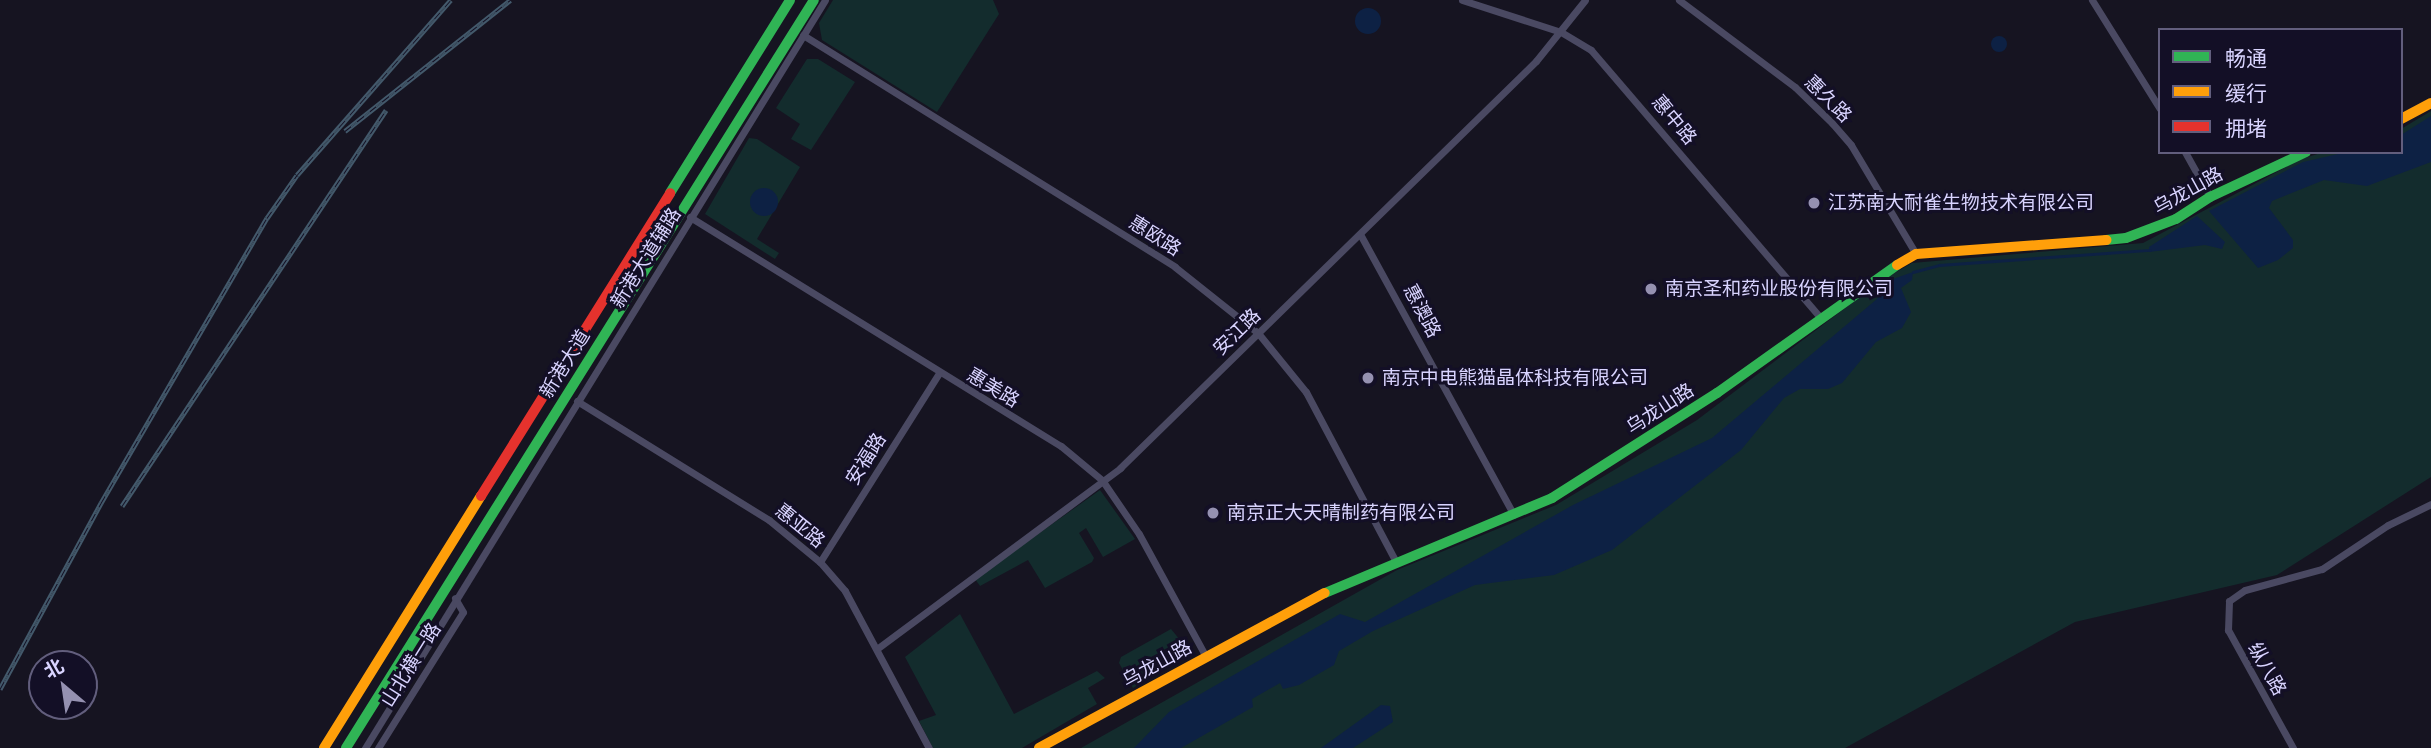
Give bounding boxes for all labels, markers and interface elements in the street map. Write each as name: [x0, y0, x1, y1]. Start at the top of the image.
legend: [2158, 28, 2403, 154]
text: 畅通: [2225, 46, 2267, 70]
street label: 惠久路: [1800, 71, 1856, 127]
text: 缓行: [2225, 81, 2267, 105]
street label: 惠中路: [1647, 91, 1701, 149]
text: 拥堵: [2225, 116, 2267, 140]
street label: 乌龙山路: [2149, 163, 2227, 219]
place label: 江苏南大耐雀生物技术有限公司: [1828, 192, 2094, 214]
marker: 江苏南大耐雀生物技术有限公司: [1806, 195, 1822, 211]
street label: 新港大道辅路: [606, 204, 686, 312]
street label: 惠欧路: [1125, 211, 1185, 261]
place label: 南京圣和药业股份有限公司: [1665, 278, 1893, 300]
street label: 惠澳路: [1399, 280, 1445, 342]
marker: 南京圣和药业股份有限公司: [1643, 281, 1659, 297]
street label: 安江路: [1209, 304, 1265, 360]
street label: 新港大道: [535, 326, 595, 402]
street label: 惠美路: [963, 364, 1023, 412]
place label: 南京中电熊猫晶体科技有限公司: [1382, 367, 1648, 389]
marker: 南京中电熊猫晶体科技有限公司: [1360, 370, 1376, 386]
street label: 乌龙山路: [1622, 379, 1698, 439]
street label: 安福路: [841, 429, 891, 489]
street label: 惠亚路: [771, 499, 829, 553]
place label: 南京正大天晴制药有限公司: [1227, 502, 1455, 524]
marker: 南京正大天晴制药有限公司: [1205, 505, 1221, 521]
street label: 山北横一路: [376, 619, 446, 711]
street label: 乌龙山路: [1118, 636, 1196, 692]
street label: 纵八路: [2243, 639, 2291, 699]
north arrow: [28, 650, 98, 720]
text: 北: [40, 654, 67, 683]

